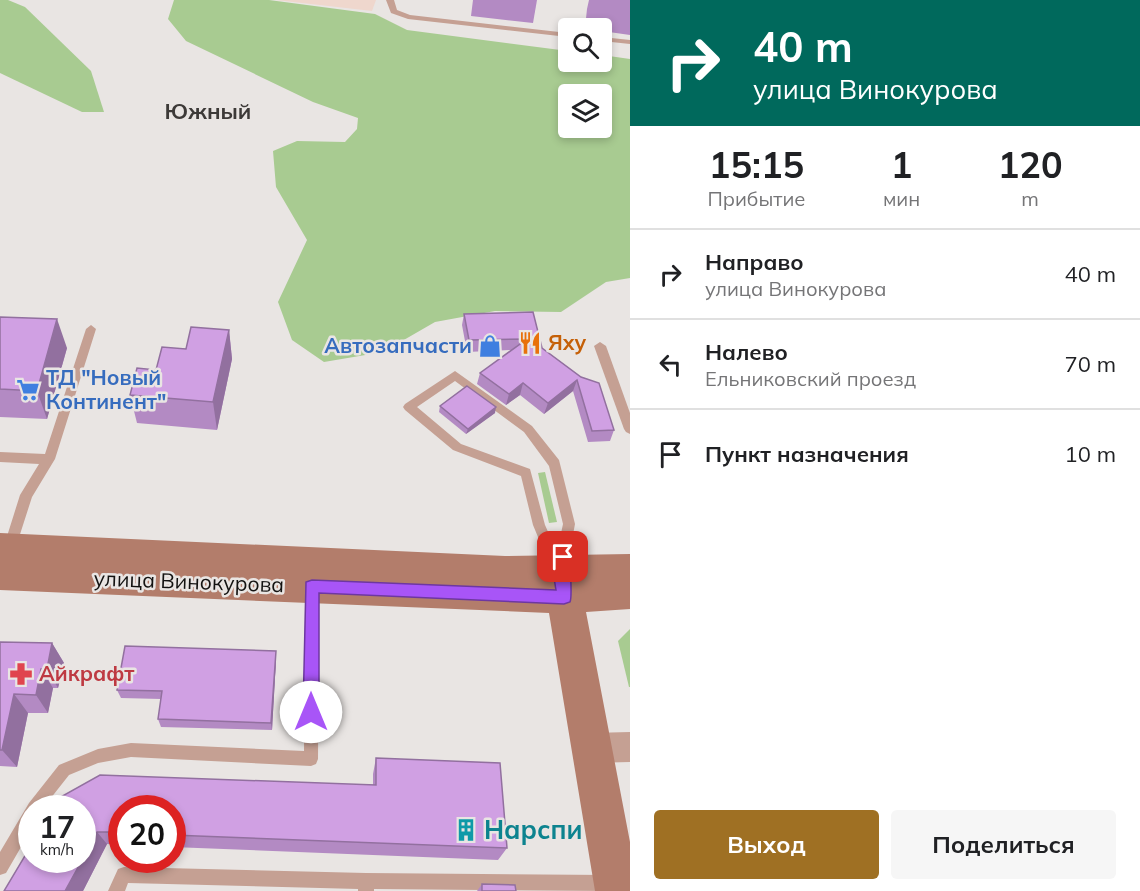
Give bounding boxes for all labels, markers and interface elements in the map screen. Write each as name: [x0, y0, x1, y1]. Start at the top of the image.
map controls: [558, 18, 612, 138]
button: search: [558, 18, 612, 72]
text: 40 m: [753, 20, 853, 73]
icon: right: [654, 24, 732, 102]
text: улица Винокурова: [753, 72, 998, 106]
button: layers: [558, 84, 612, 138]
district label: Южный: [165, 97, 251, 125]
text: 15:15: [709, 142, 804, 187]
text: 1: [891, 142, 912, 187]
text: 120: [998, 142, 1063, 187]
text: Прибытие: [707, 186, 805, 211]
text: мин: [883, 186, 920, 211]
text: m: [1021, 186, 1039, 211]
text: Направо: [705, 248, 803, 276]
icon: right: [654, 258, 687, 291]
text: 40 m: [1065, 260, 1116, 288]
text: улица Винокурова: [705, 276, 886, 301]
place label: Яху: [548, 329, 586, 355]
restaurant icon: Яху: [517, 330, 543, 356]
place label: Автозапчасти: [324, 332, 472, 358]
shop icon: Автозапчасти: [477, 333, 503, 359]
text: Налево: [705, 338, 788, 366]
icon: left: [654, 348, 687, 381]
text: 70 m: [1065, 350, 1116, 378]
place label: ТД "Новый Континент": [46, 364, 166, 414]
text: Ельниковский проезд: [705, 366, 916, 391]
supermarket icon: ТД "Новый Континент": [15, 377, 41, 403]
icon: arrive: [654, 438, 687, 471]
text: Пункт назначения: [705, 440, 909, 468]
text: 10 m: [1065, 440, 1116, 468]
pin: [537, 531, 588, 582]
icon: arrive: [546, 540, 579, 573]
street label: улица Винокурова: [93, 565, 285, 597]
place label: Айкрафт: [39, 660, 135, 686]
pharmacy icon: Айкрафт: [8, 661, 34, 687]
position arrow: [279, 680, 343, 744]
speed limit sign: 20: [108, 795, 186, 873]
text: 17: [39, 808, 75, 846]
button: Выход: [654, 810, 879, 879]
button: Поделиться: [891, 810, 1116, 879]
place label: Нарспи: [484, 813, 583, 846]
building icon: Нарспи: [453, 817, 479, 843]
text: km/h: [40, 840, 74, 859]

